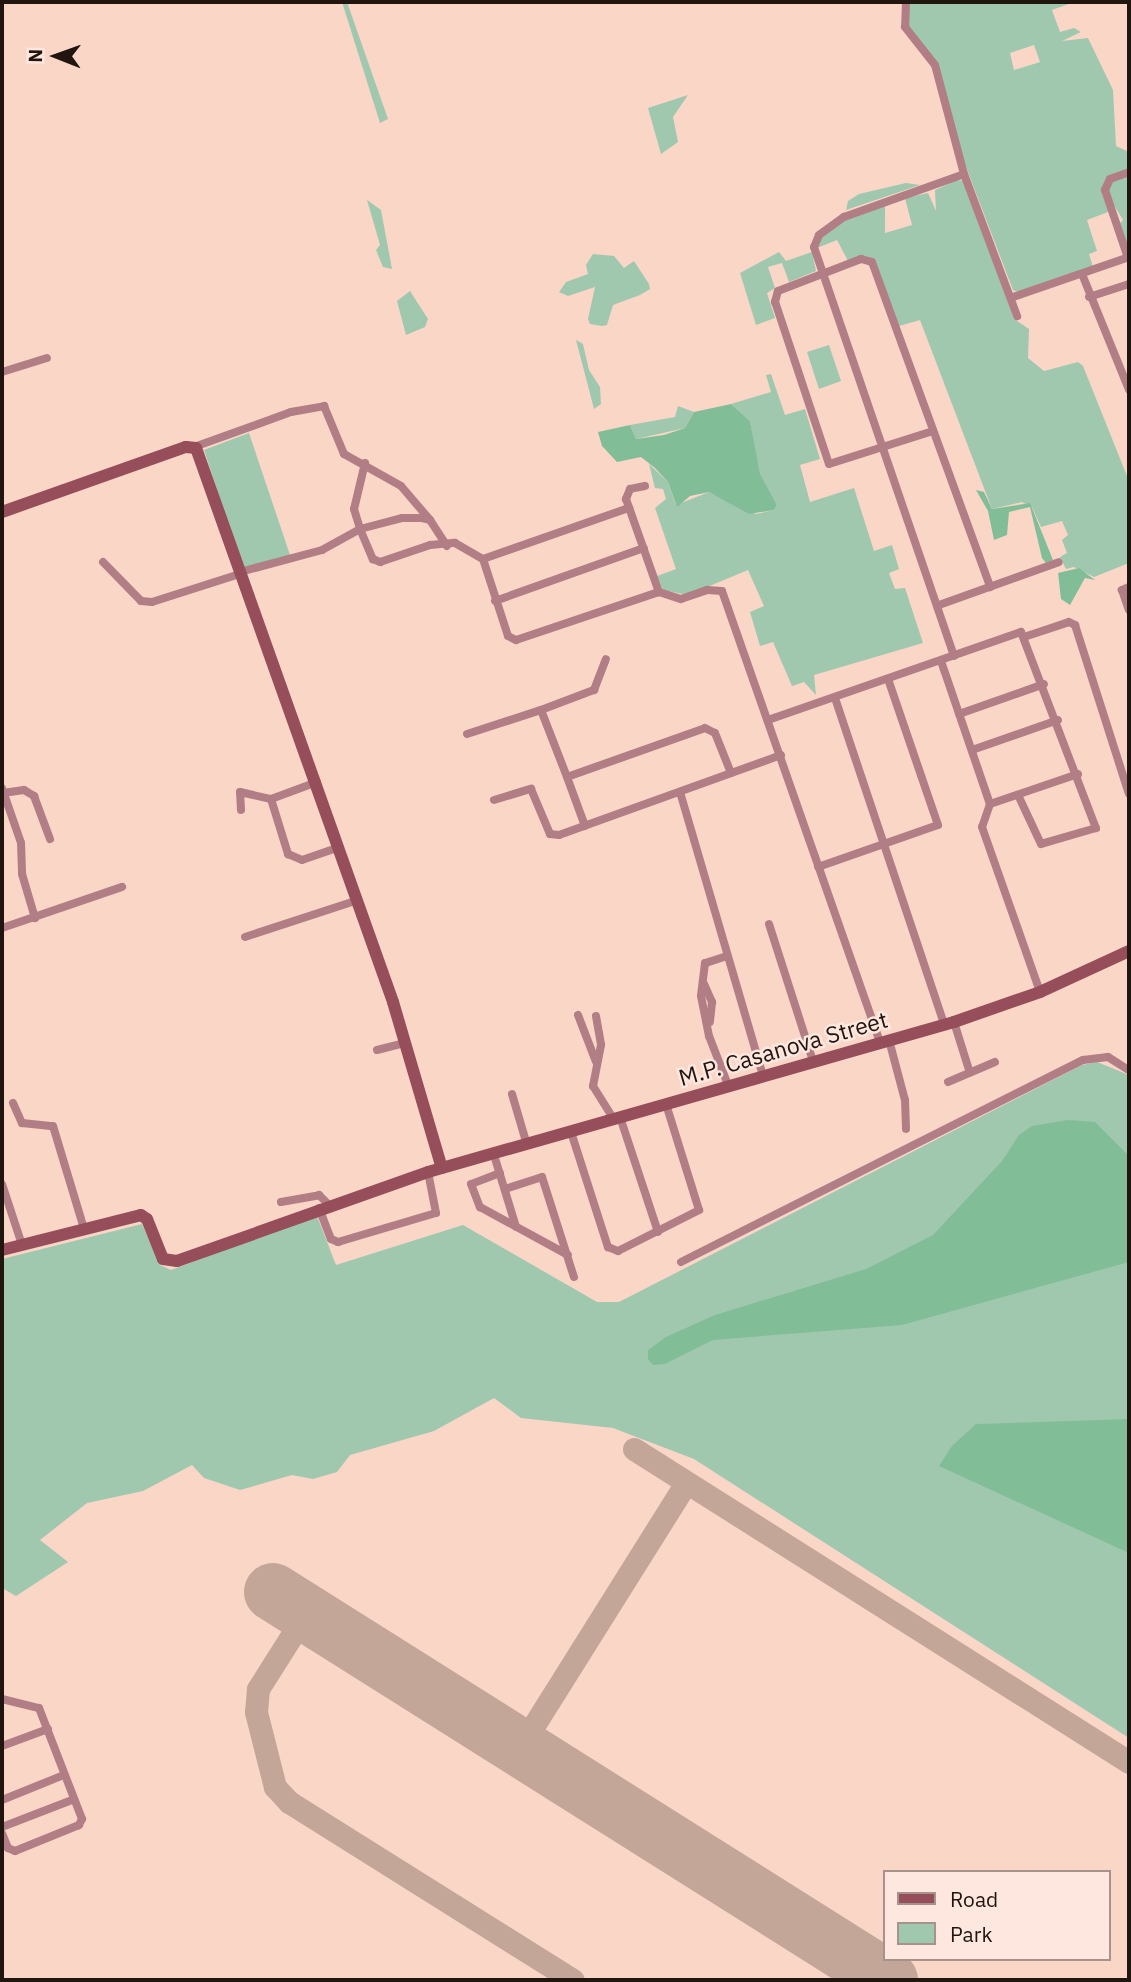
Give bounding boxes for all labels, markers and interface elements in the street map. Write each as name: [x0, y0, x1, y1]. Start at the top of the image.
north arrow: [21, 21, 91, 91]
text: N: [23, 49, 47, 63]
street label: M.P. Casanova Street: [675, 1005, 891, 1091]
legend: [883, 1870, 1110, 1961]
text: Road: [950, 1885, 998, 1913]
text: Park: [950, 1920, 993, 1948]

